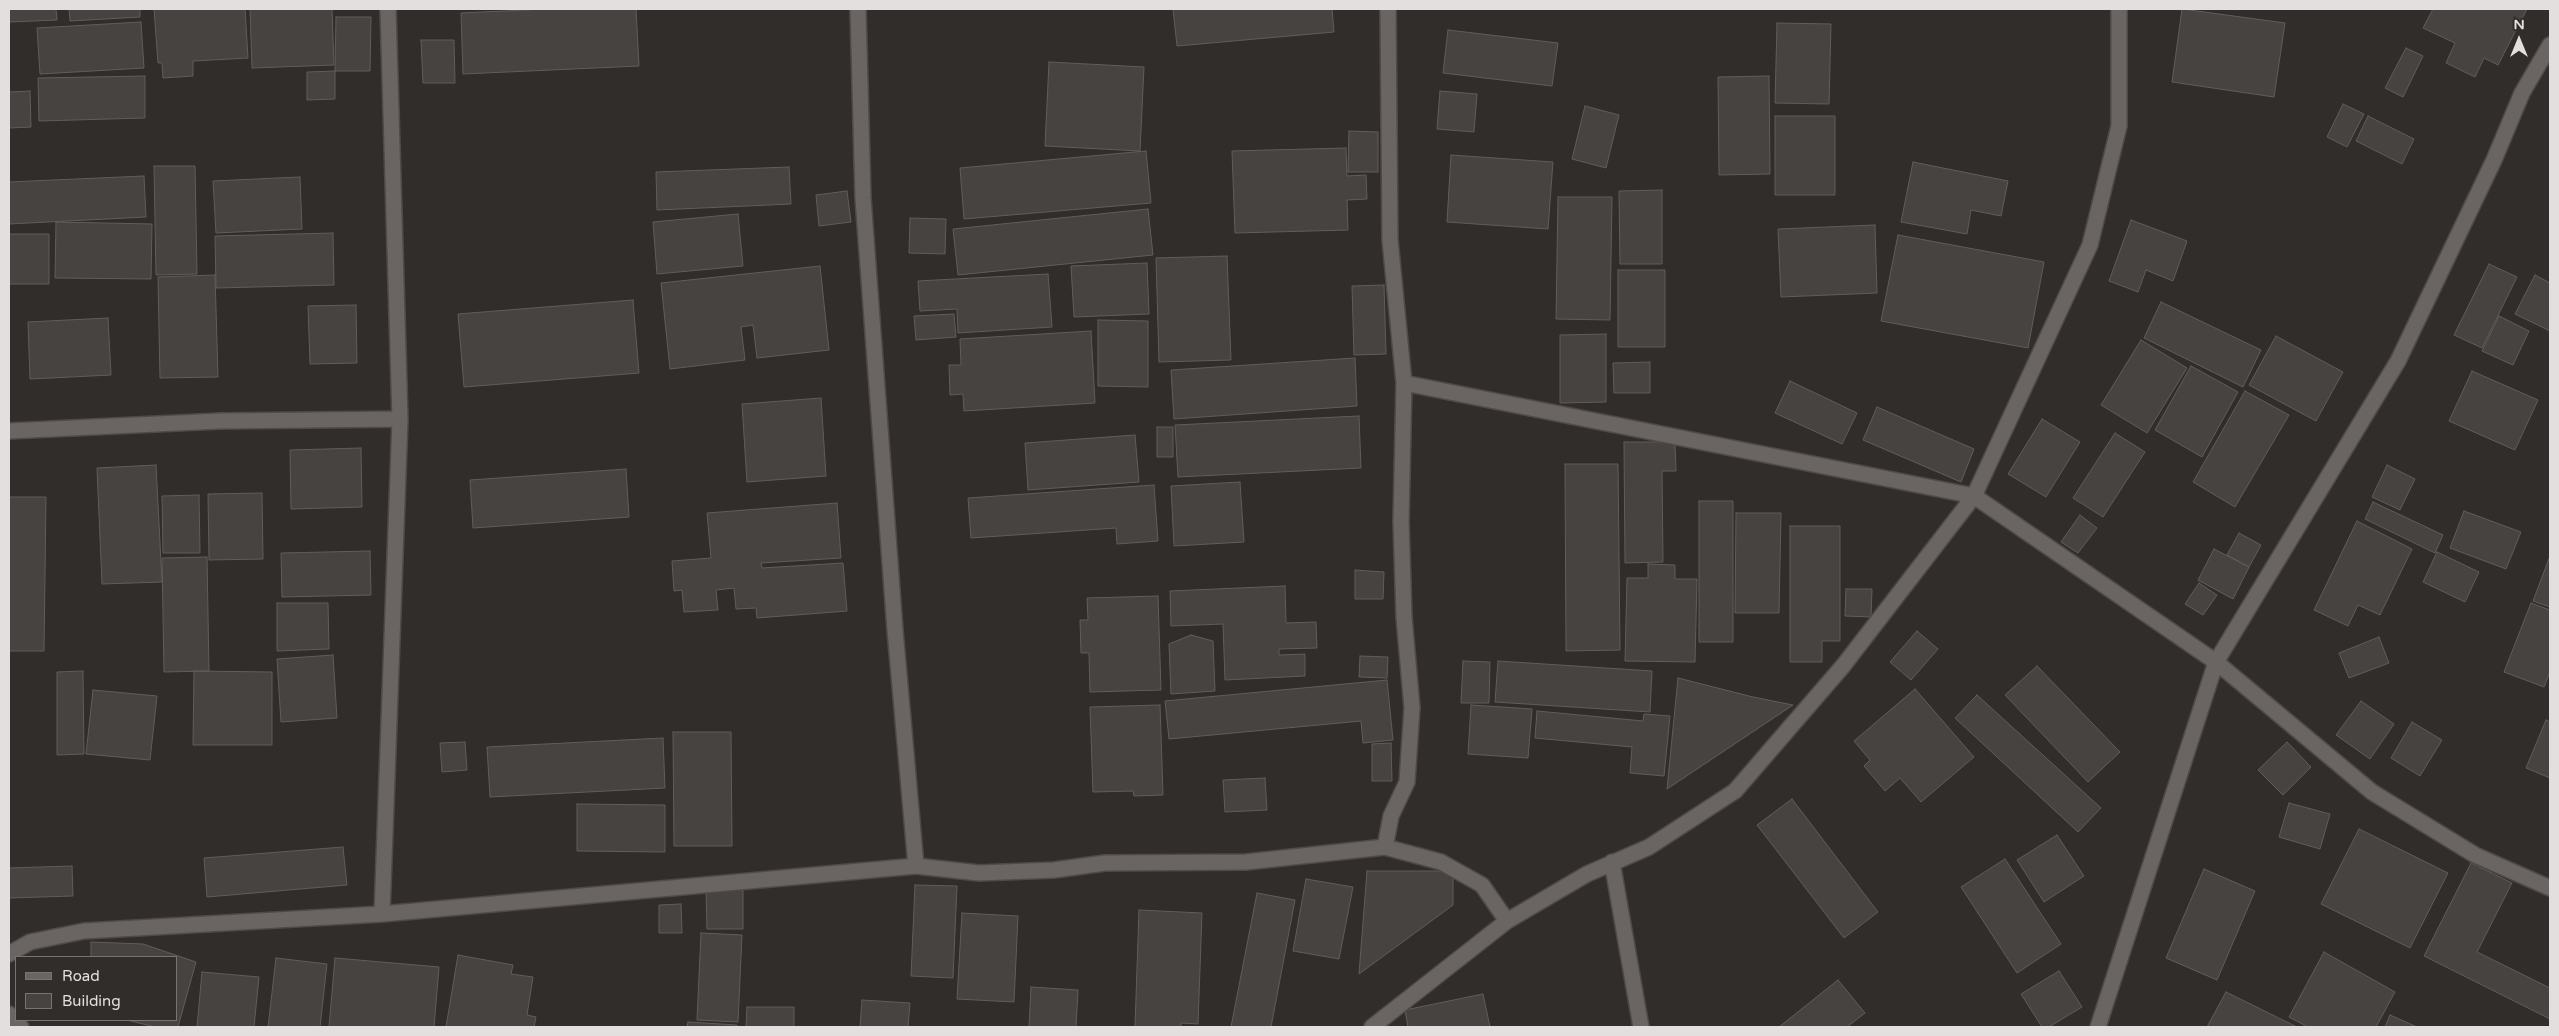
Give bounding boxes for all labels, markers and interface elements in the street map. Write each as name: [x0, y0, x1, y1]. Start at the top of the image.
north arrow: [2494, 15, 2544, 65]
text: N: [2513, 16, 2525, 33]
legend: [15, 956, 178, 1021]
text: Road: [62, 967, 100, 985]
text: Building: [62, 992, 121, 1010]

